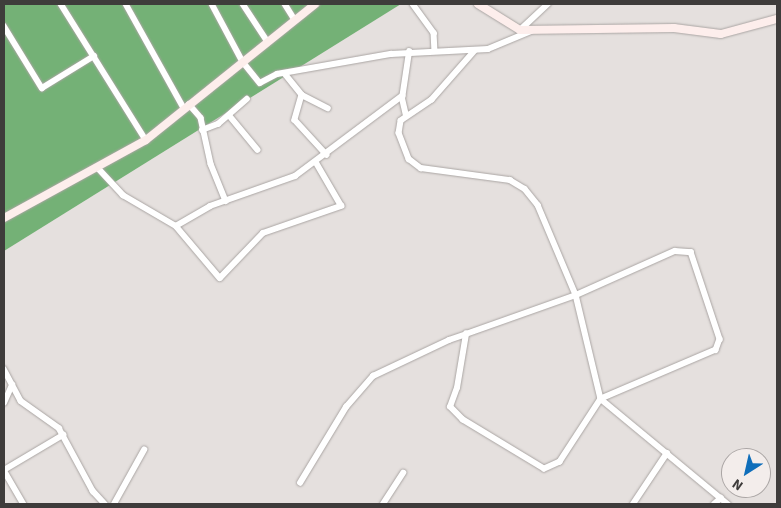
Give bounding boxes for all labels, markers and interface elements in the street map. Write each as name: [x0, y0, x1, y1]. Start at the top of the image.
north arrow: [721, 448, 771, 498]
text: N: [728, 474, 748, 495]

